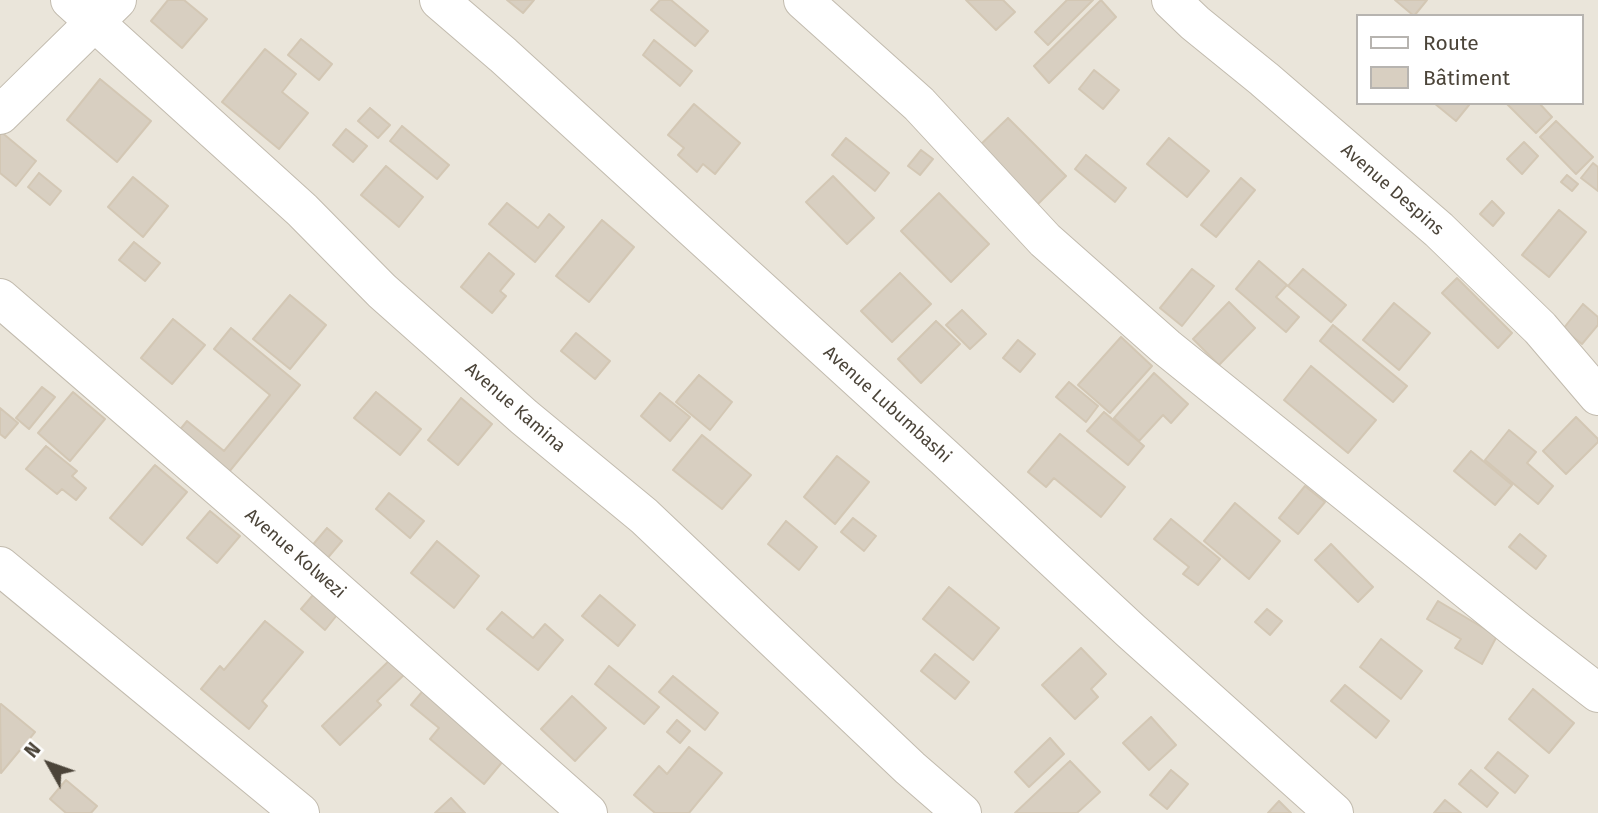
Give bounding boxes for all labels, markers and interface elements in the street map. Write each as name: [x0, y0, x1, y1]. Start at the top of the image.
legend: [1356, 14, 1584, 105]
text: Route: [1423, 30, 1479, 56]
text: Bâtiment: [1423, 65, 1510, 91]
street label: Avenue Despins: [1336, 140, 1448, 240]
street label: Avenue Lubumbashi: [819, 342, 955, 468]
street label: Avenue Kamina: [461, 359, 569, 457]
street label: Avenue Kolwezi: [240, 504, 350, 604]
north arrow: [14, 729, 84, 799]
text: N: [20, 738, 45, 762]

